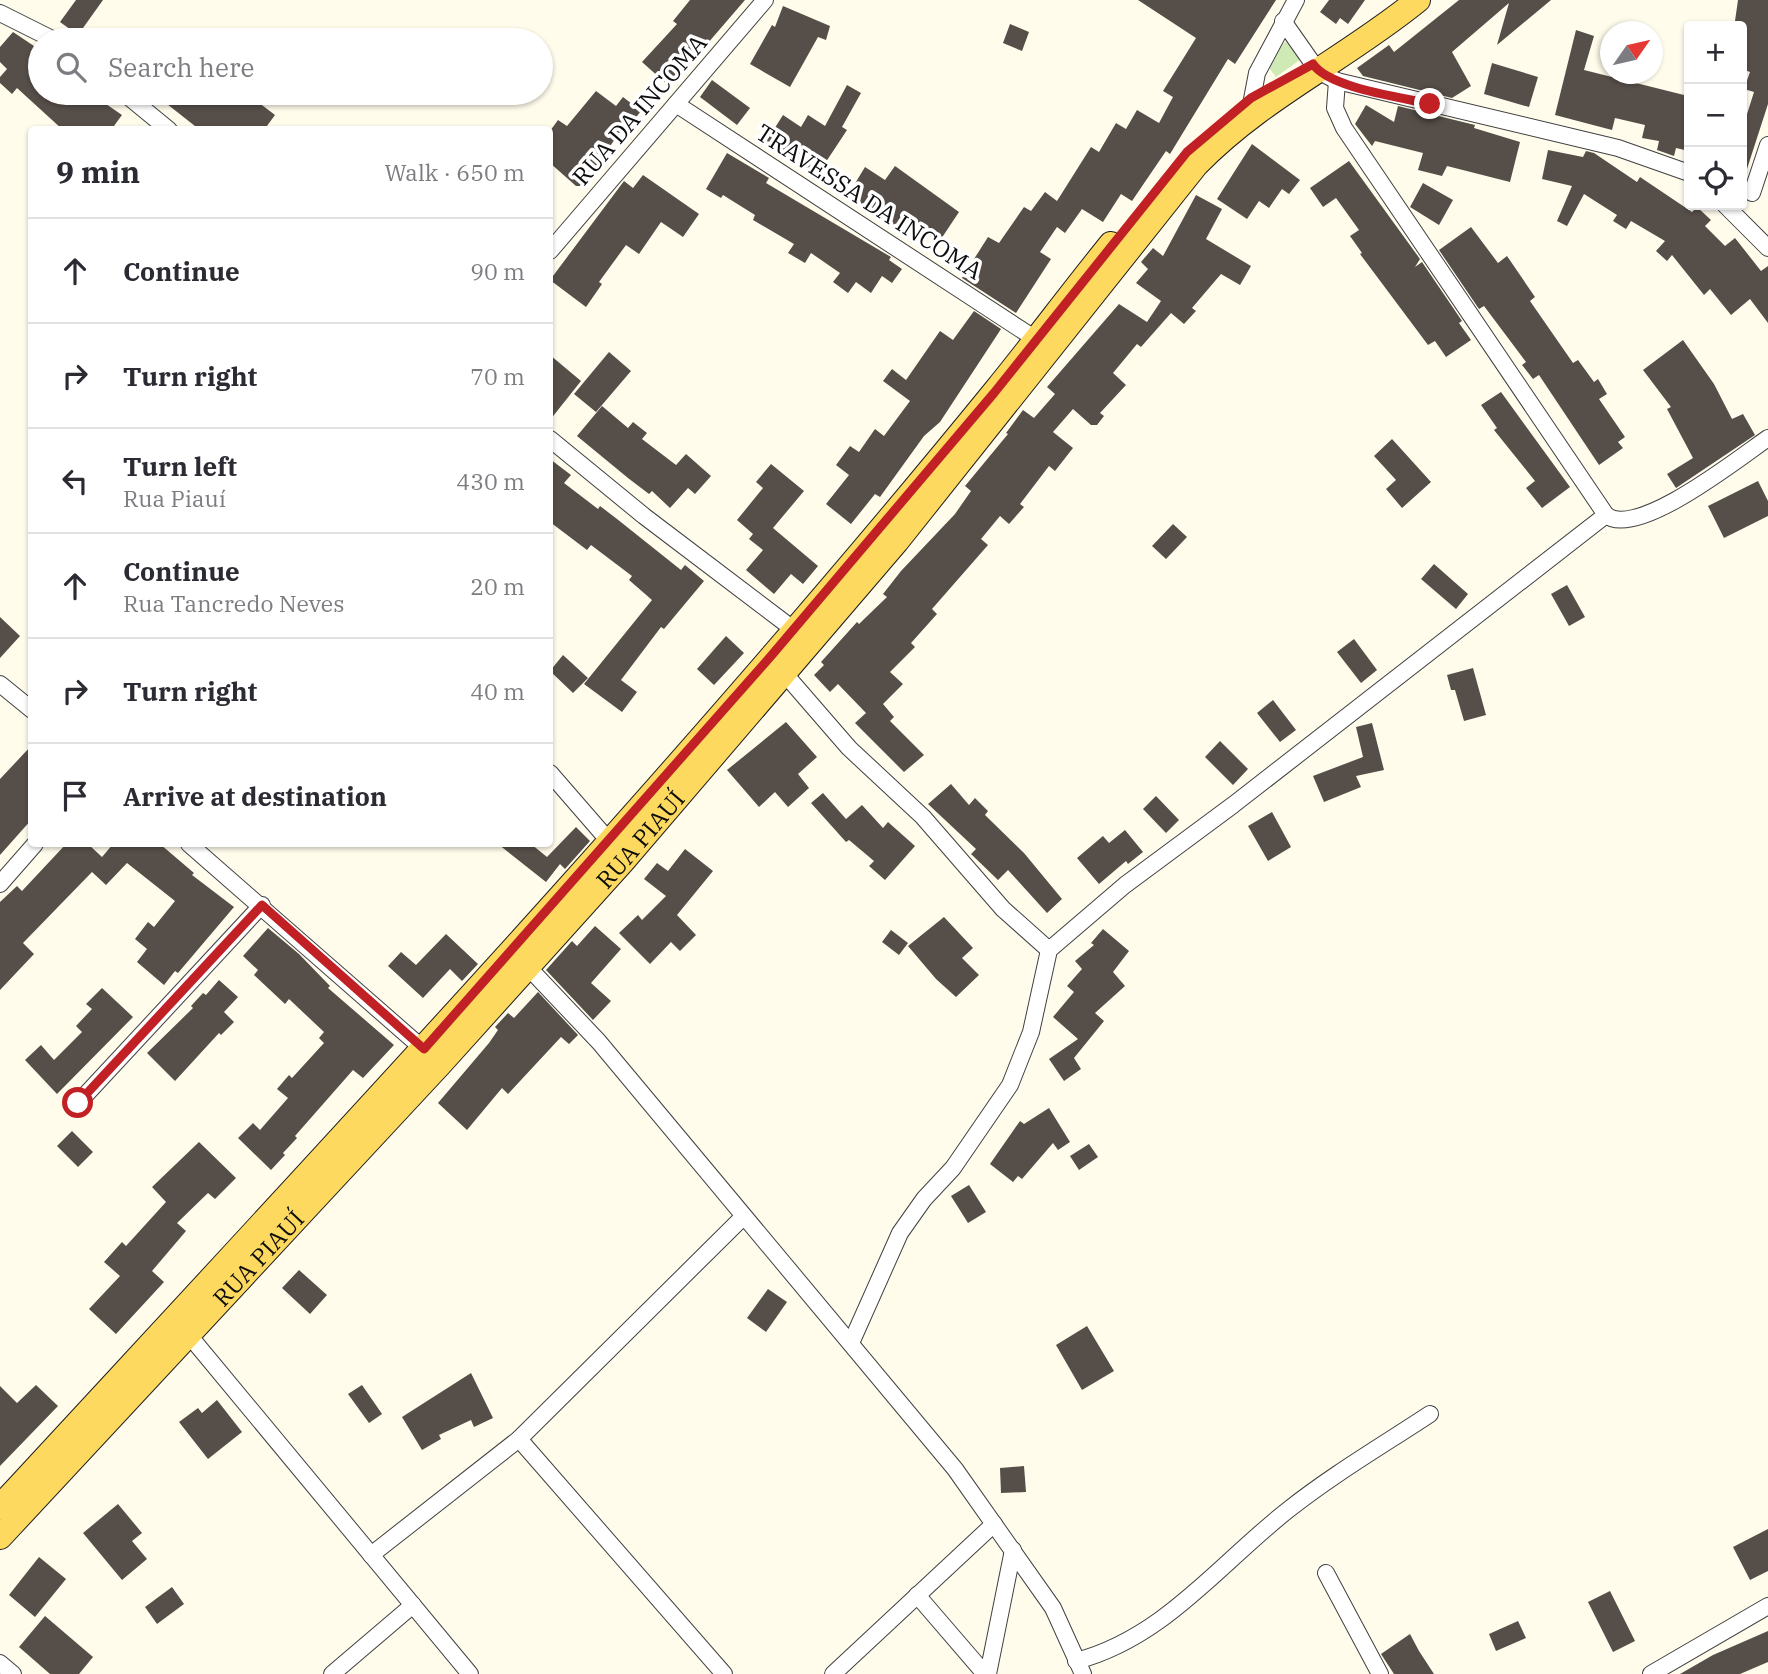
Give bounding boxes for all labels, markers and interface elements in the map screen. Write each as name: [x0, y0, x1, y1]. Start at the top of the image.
north arrow: [1600, 21, 1663, 84]
map controls: [1684, 21, 1747, 210]
button: +: [1684, 21, 1747, 84]
street label: RUA DA INCOMA: [565, 27, 714, 192]
search box: [28, 28, 553, 105]
icon: search: [52, 48, 90, 86]
text: Search here: [108, 50, 254, 84]
button: −: [1684, 84, 1747, 147]
route end: [1414, 88, 1445, 119]
street label: TRAVESSA DA INCOMA: [750, 116, 989, 287]
button: locate: [1684, 147, 1747, 210]
text: 9 min: [56, 152, 140, 191]
text: Walk · 650 m: [384, 157, 525, 187]
icon: ahead: [56, 252, 94, 290]
text: Continue: [123, 254, 240, 288]
text: 90 m: [470, 256, 525, 286]
icon: right: [56, 357, 94, 395]
text: Turn right: [123, 359, 257, 393]
text: 70 m: [470, 361, 525, 391]
text: Turn left: [123, 449, 237, 483]
icon: left: [56, 462, 94, 500]
text: 430 m: [456, 466, 525, 496]
text: Rua Piauí: [123, 483, 226, 513]
text: Continue: [123, 554, 240, 588]
icon: ahead: [56, 567, 94, 605]
text: 20 m: [470, 571, 525, 601]
text: Rua Tancredo Neves: [123, 588, 344, 618]
icon: right: [56, 672, 94, 710]
text: Turn right: [123, 674, 257, 708]
text: 40 m: [470, 676, 525, 706]
icon: arrive: [56, 777, 94, 815]
text: Arrive at destination: [123, 779, 387, 813]
street label: RUA PIAUÍ: [589, 783, 691, 895]
route start: [62, 1087, 93, 1118]
street label: RUA PIAUÍ: [205, 1203, 311, 1313]

